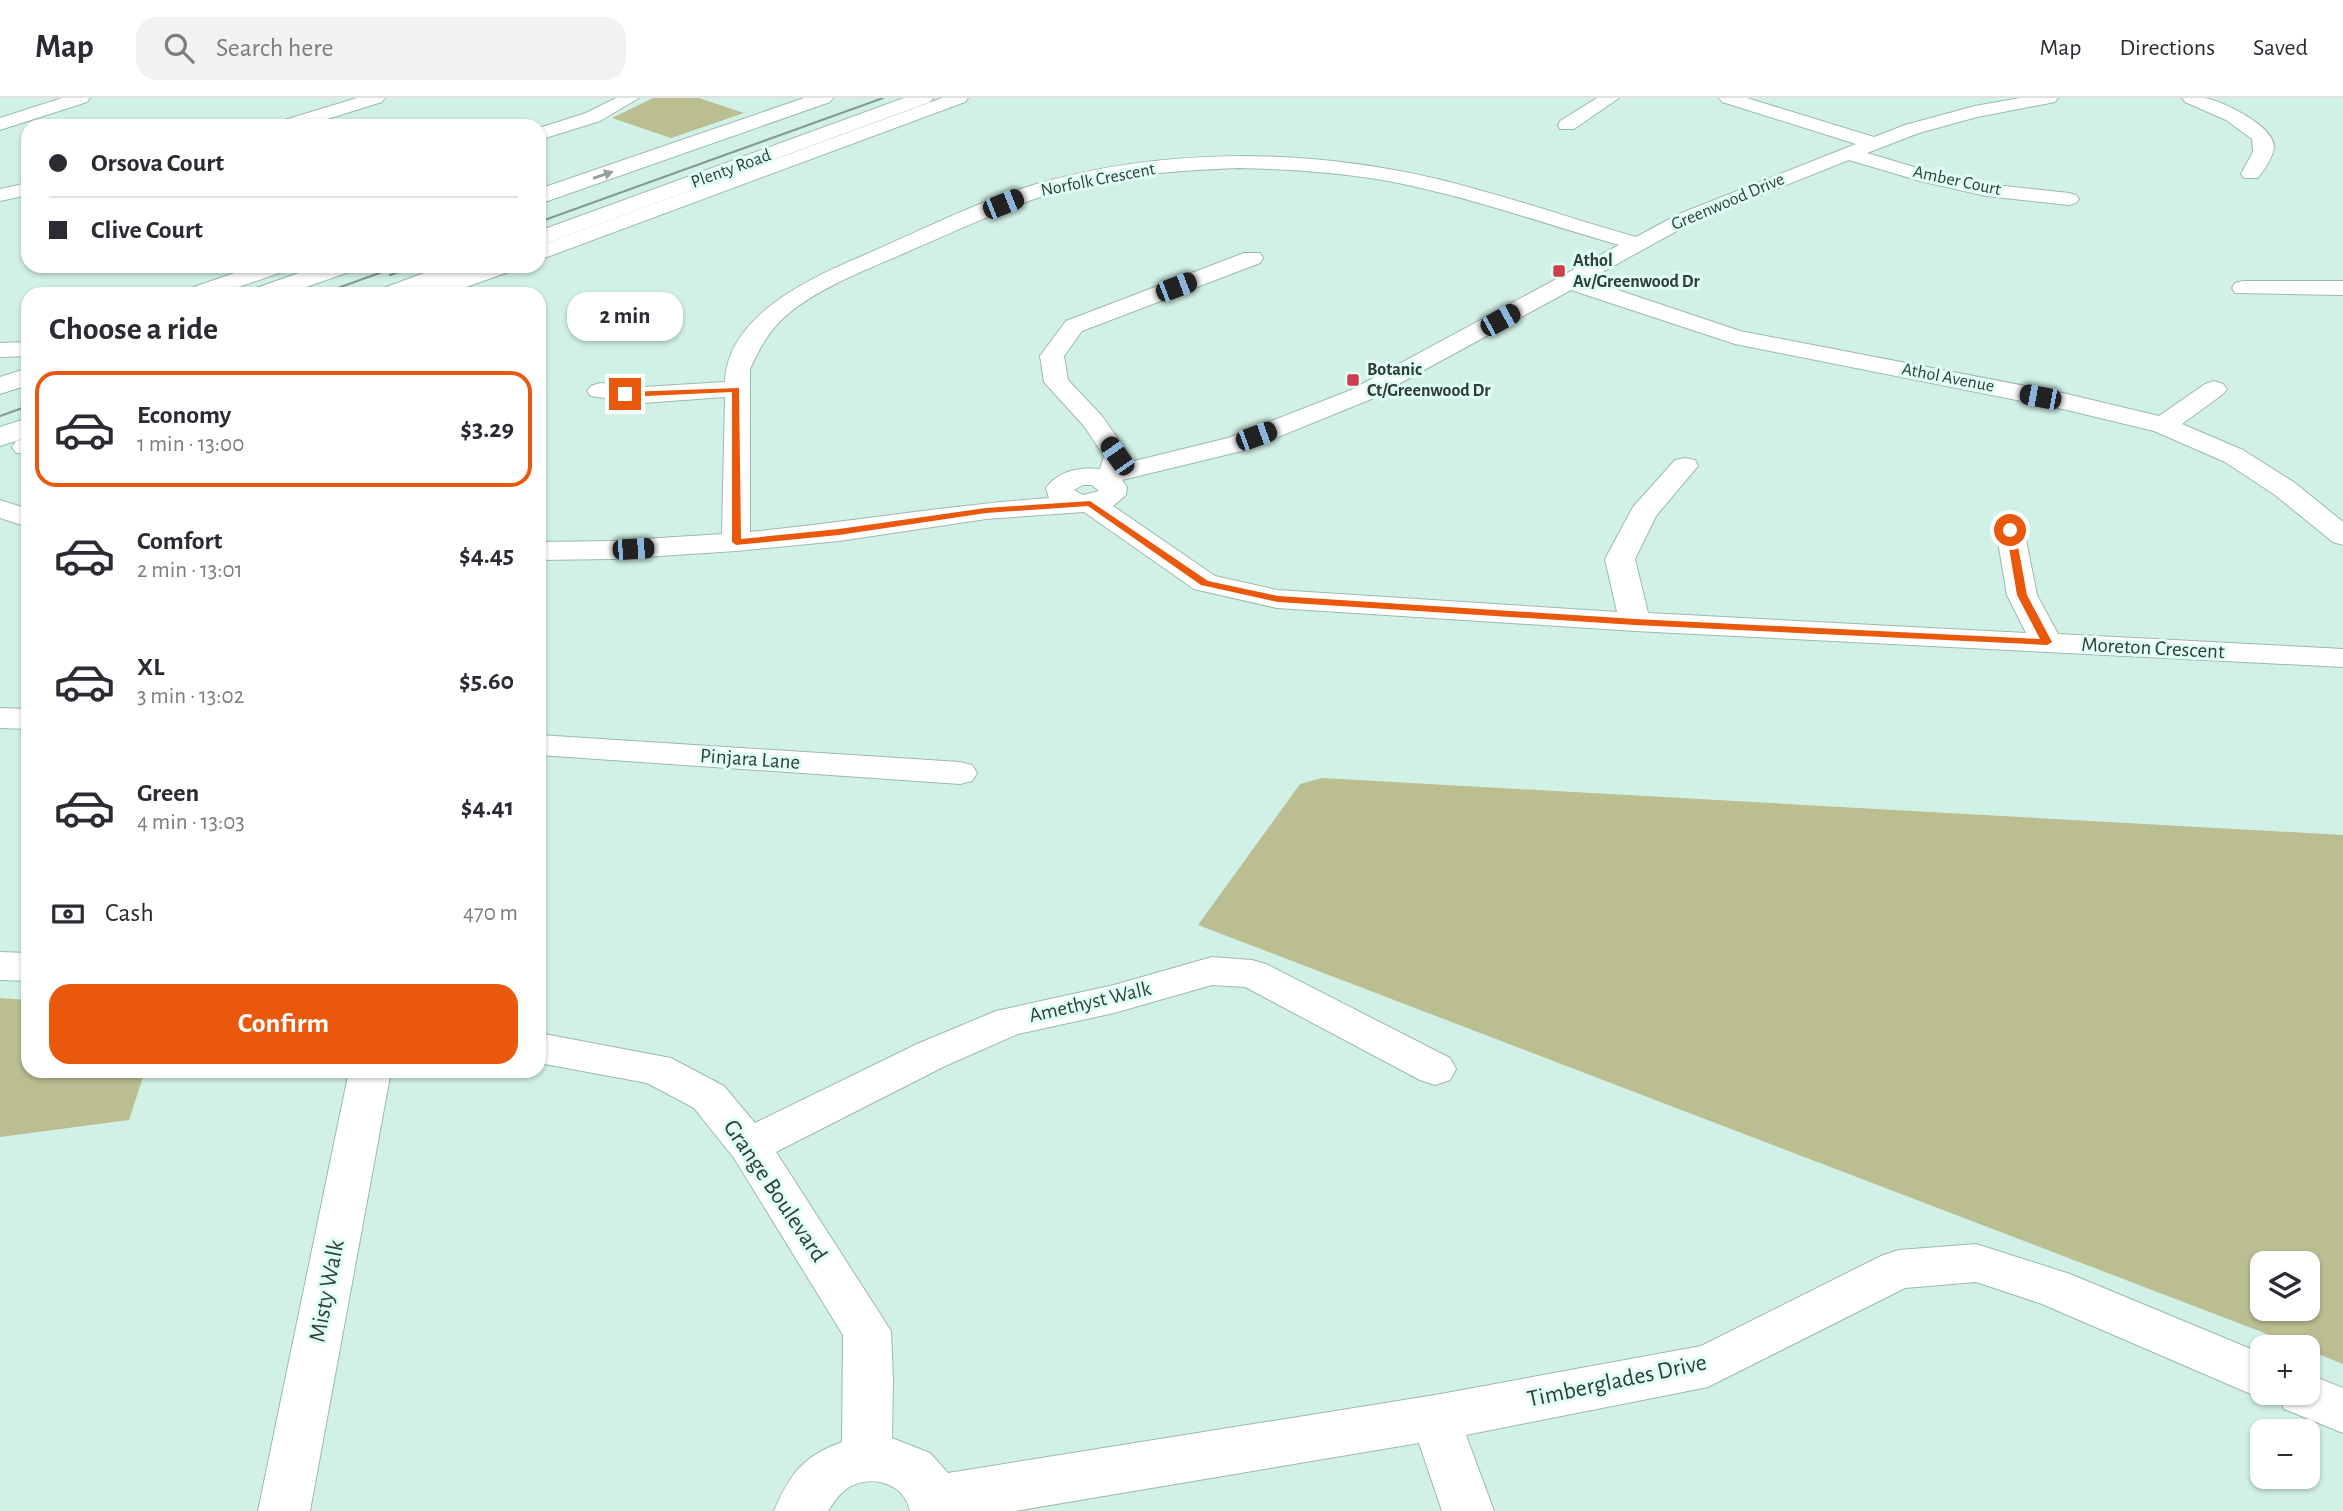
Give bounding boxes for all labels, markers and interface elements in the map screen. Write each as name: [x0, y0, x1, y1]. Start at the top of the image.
search box: [136, 17, 626, 80]
icon: search: [160, 29, 198, 67]
text: Map: [35, 31, 94, 64]
text: Search here: [216, 35, 334, 61]
text: Map: [2039, 36, 2081, 60]
text: Directions: [2119, 36, 2215, 60]
text: Saved: [2253, 36, 2308, 60]
street label: Plenty Road: [689, 146, 773, 192]
text: Orsova Court: [91, 150, 224, 176]
street label: Norfolk Crescent: [1039, 160, 1157, 200]
street label: Amber Court: [1911, 163, 2003, 199]
one-way arrow: [593, 169, 614, 180]
street label: Greenwood Drive: [1669, 170, 1787, 234]
car: [980, 186, 1027, 222]
text: Clive Court: [91, 217, 203, 243]
place label: Athol Av/Greenwood Dr: [1573, 252, 1700, 291]
marker: Athol Av/Greenwood Dr: [1551, 263, 1567, 279]
car: [1153, 270, 1200, 304]
callout: 2 min: [567, 292, 683, 342]
car: [1477, 301, 1524, 339]
text: 2 min: [599, 305, 651, 328]
text: Choose a ride: [49, 313, 218, 345]
street label: Athol Avenue: [1900, 360, 1996, 396]
place label: Botanic Ct/Greenwood Dr: [1367, 361, 1491, 400]
marker: Botanic Ct/Greenwood Dr: [1345, 372, 1361, 388]
route end: [609, 378, 641, 410]
car: [2018, 383, 2063, 411]
icon: car: [53, 398, 116, 461]
text: Economy: [137, 402, 231, 428]
text: $3.29: [460, 416, 514, 442]
car: [1233, 419, 1280, 453]
text: 1 min · 13:00: [137, 433, 244, 456]
car: [1097, 433, 1138, 479]
route start: [1994, 514, 2026, 546]
icon: car: [53, 524, 116, 587]
text: Comfort: [137, 528, 222, 554]
car: [612, 537, 655, 561]
text: $4.45: [459, 542, 514, 568]
text: 2 min · 13:01: [137, 559, 243, 582]
street label: Moreton Crescent: [2081, 634, 2226, 662]
icon: car: [53, 650, 116, 713]
text: XL: [137, 654, 164, 680]
text: $5.60: [459, 668, 514, 694]
text: 3 min · 13:02: [137, 685, 244, 708]
street label: Pinjara Lane: [699, 745, 801, 773]
icon: car: [53, 776, 116, 839]
text: Green: [137, 780, 199, 806]
text: $4.41: [461, 794, 514, 820]
text: 4 min · 13:03: [137, 811, 245, 834]
icon: cash: [49, 895, 87, 933]
text: Cash: [105, 900, 154, 926]
text: 470 m: [463, 902, 518, 925]
street label: Amethyst Walk: [1027, 978, 1153, 1026]
button: Confirm: [49, 984, 518, 1064]
street label: Grange Boulevard: [719, 1116, 831, 1266]
street label: Misty Walk: [305, 1238, 349, 1344]
map controls: [2250, 1251, 2320, 1489]
button: layers: [2250, 1251, 2320, 1321]
button: +: [2250, 1335, 2320, 1405]
street label: Timberglades Drive: [1525, 1350, 1709, 1412]
button: −: [2250, 1419, 2320, 1489]

